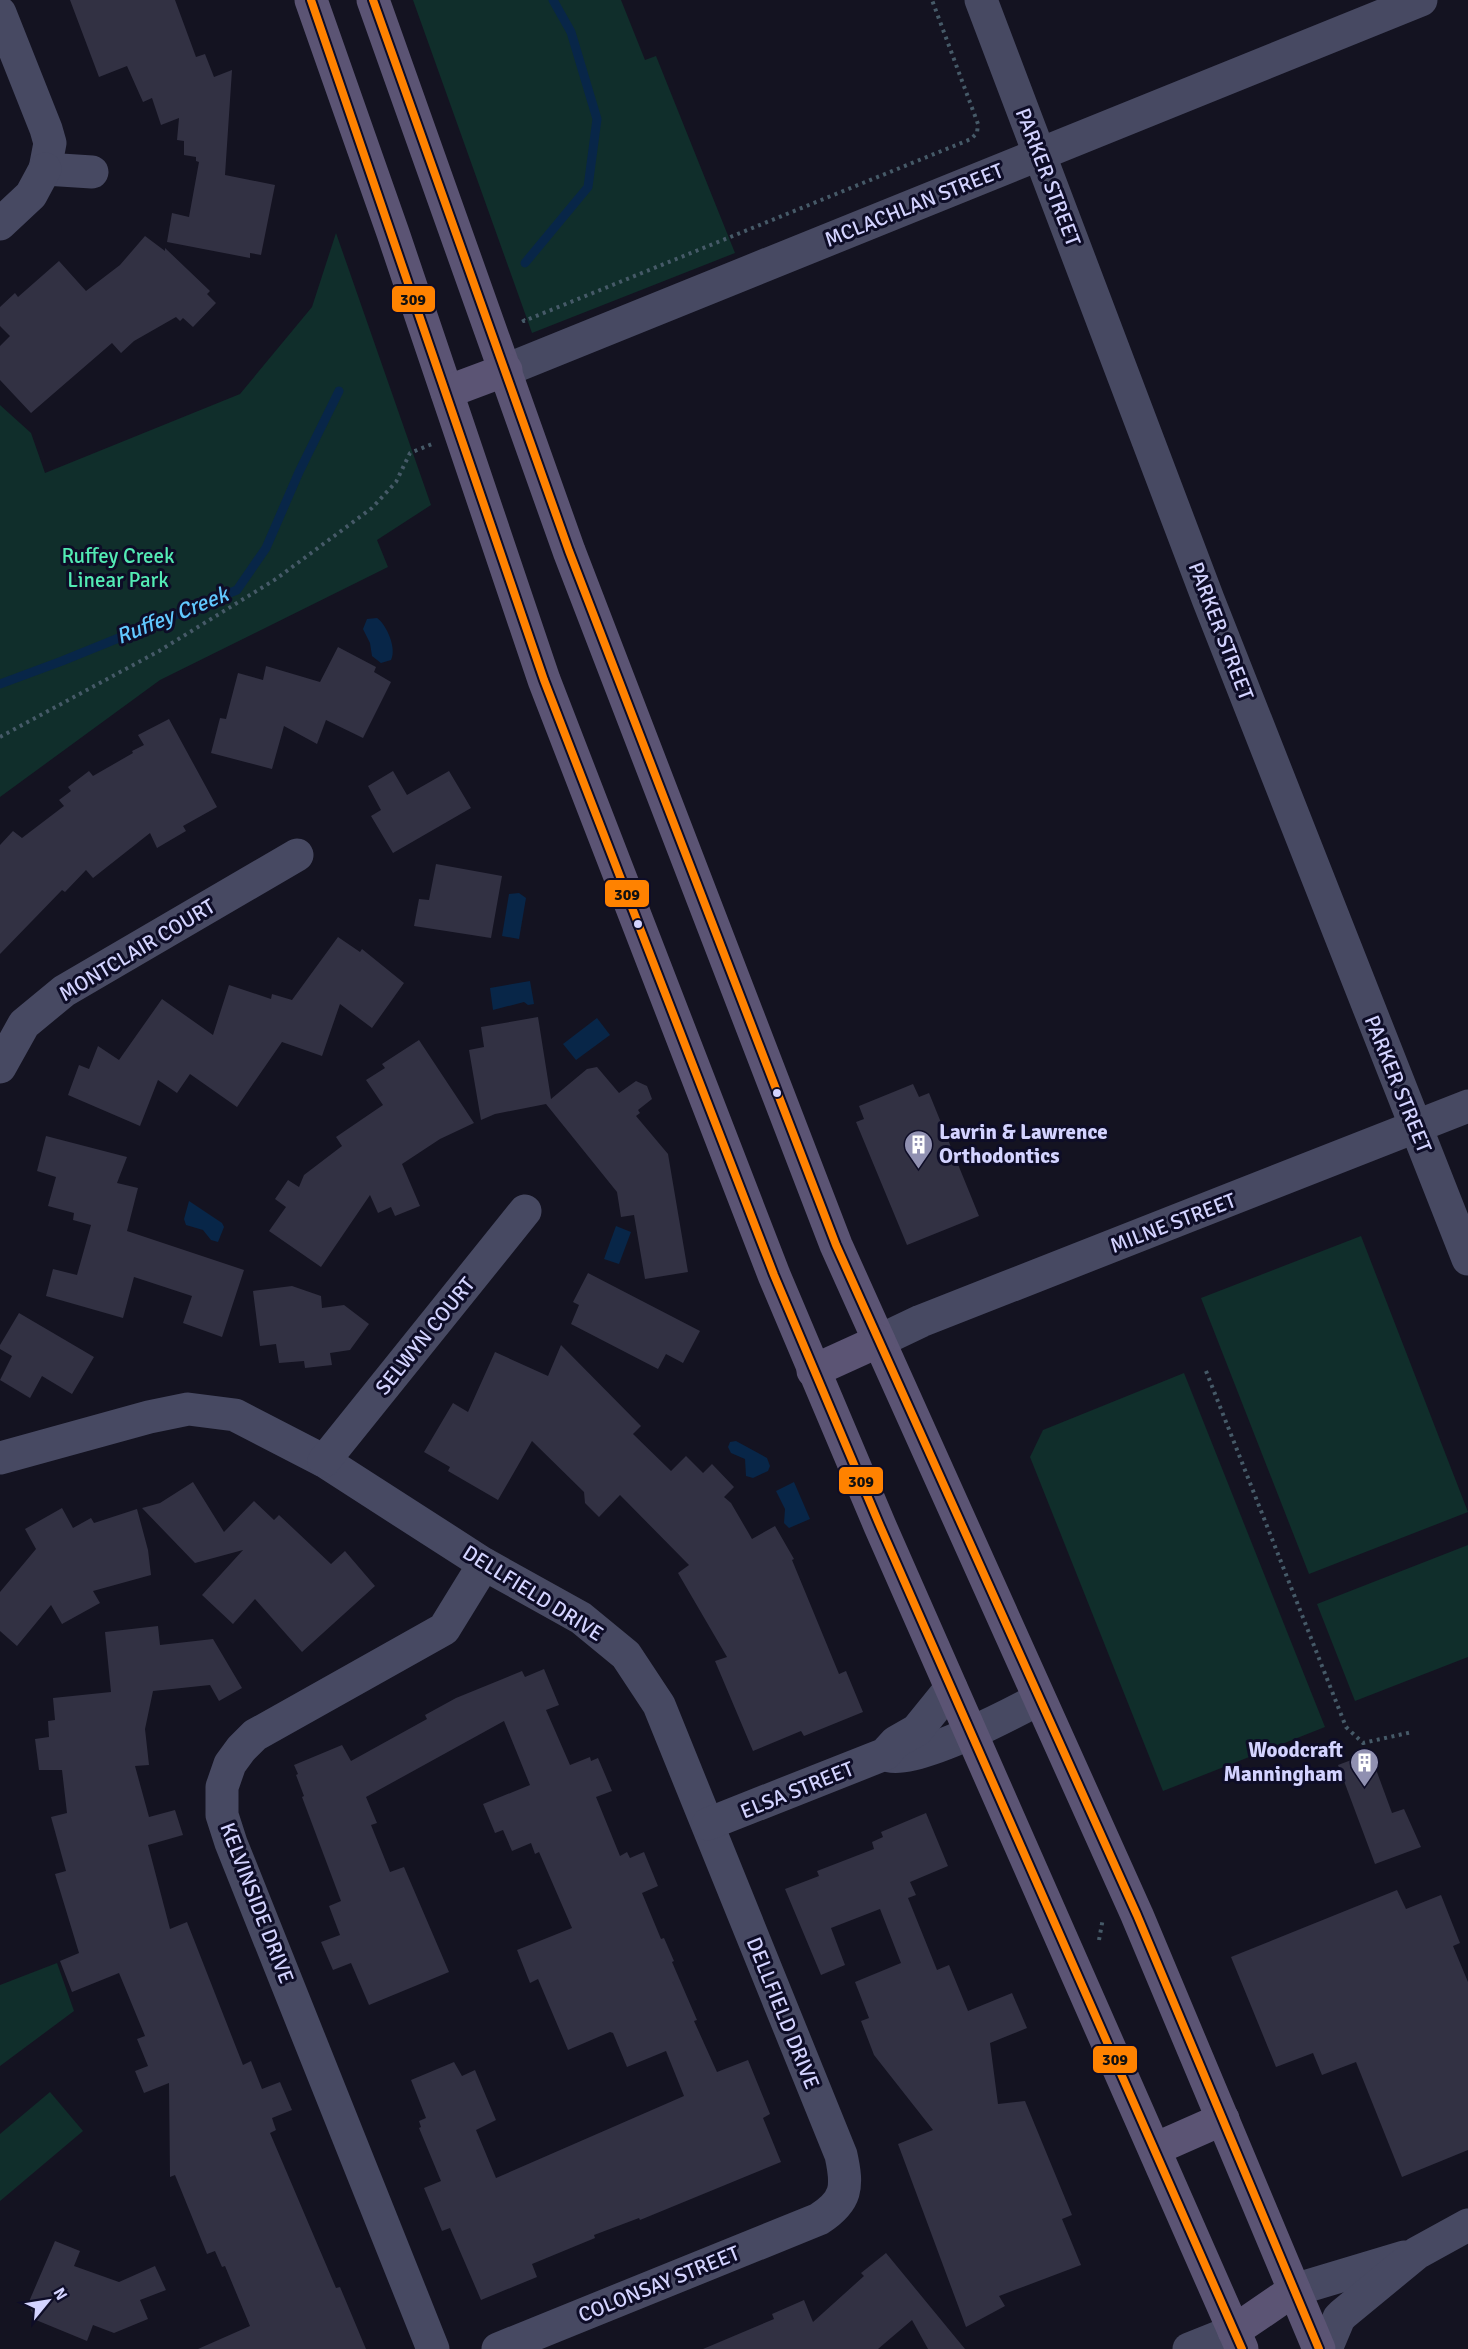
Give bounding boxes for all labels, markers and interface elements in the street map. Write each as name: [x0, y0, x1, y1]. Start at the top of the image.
street label: PARKER STREET: [1010, 104, 1087, 250]
street label: MCLACHLAN STREET: [821, 157, 1008, 253]
line badge: 309: [391, 285, 436, 313]
text: 309: [400, 290, 426, 310]
park label: Ruffey Creek Linear Park: [61, 543, 175, 593]
street label: PARKER STREET: [1183, 558, 1260, 704]
water label: Ruffey Creek: [112, 580, 234, 650]
line badge: 309: [604, 879, 650, 908]
text: 309: [614, 885, 640, 905]
street label: MONTCLAIR COURT: [54, 893, 220, 1007]
unlabelled marker: [632, 918, 644, 930]
street label: PARKER STREET: [1359, 1012, 1438, 1157]
unlabelled marker: [771, 1087, 783, 1099]
place label: Lavrin & Lawrence Orthodontics: [939, 1119, 1108, 1169]
building icon: Lavrin & Lawrence Orthodontics: [902, 1128, 934, 1170]
street label: MILNE STREET: [1106, 1187, 1240, 1259]
street label: SELWYN COURT: [370, 1271, 481, 1400]
line badge: 309: [838, 1466, 884, 1495]
text: 309: [848, 1472, 874, 1492]
street label: DELLFIELD DRIVE: [458, 1539, 608, 1647]
place label: Woodcraft Manningham: [1224, 1737, 1344, 1787]
building icon: Woodcraft Manningham: [1348, 1746, 1380, 1788]
street label: ELSA STREET: [737, 1755, 858, 1825]
street label: KELVINSIDE DRIVE: [214, 1819, 300, 1987]
street label: DELLFIELD DRIVE: [741, 1933, 825, 2093]
line badge: 309: [1092, 2045, 1138, 2074]
text: 309: [1102, 2050, 1128, 2070]
street label: COLONSAY STREET: [575, 2240, 744, 2328]
north arrow: [18, 2271, 78, 2331]
text: N: [49, 2284, 72, 2304]

